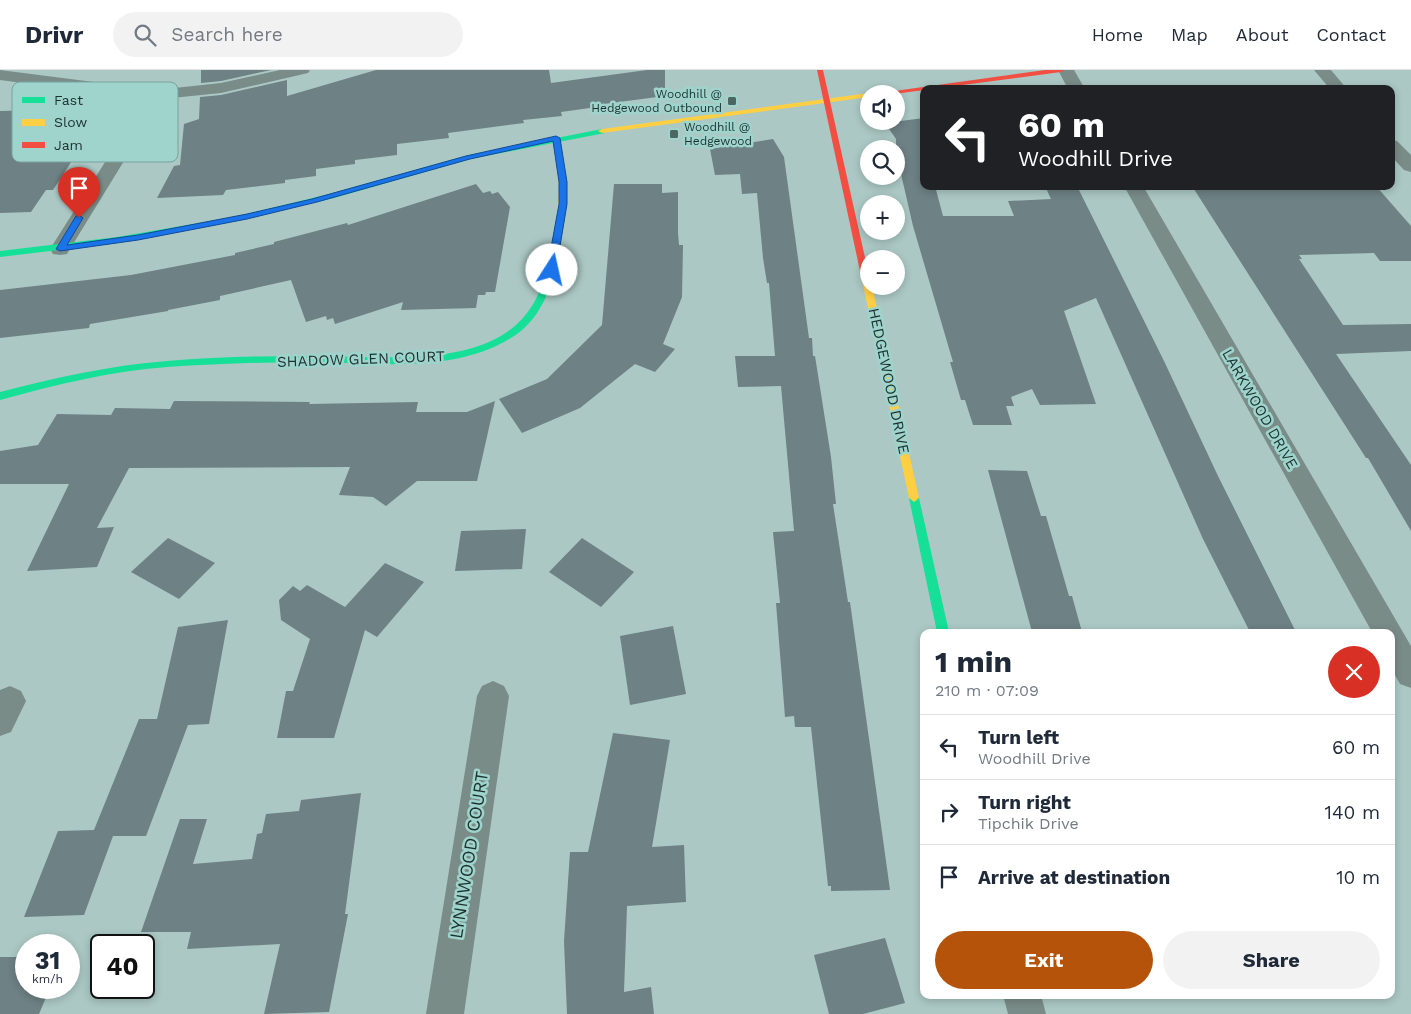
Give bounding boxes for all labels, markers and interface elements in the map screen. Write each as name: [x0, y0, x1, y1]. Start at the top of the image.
search box: [113, 12, 463, 57]
text: Drivr: [25, 21, 83, 49]
icon: search: [131, 21, 159, 49]
text: Search here: [171, 23, 283, 46]
text: Home: [1092, 24, 1143, 45]
text: Map: [1171, 24, 1208, 45]
text: About: [1236, 24, 1288, 45]
text: Contact: [1316, 24, 1386, 45]
legend: [12, 82, 178, 162]
map controls: [860, 85, 905, 295]
button: sound: [860, 85, 905, 130]
place label: Woodhill @ Hedgewood Outbound: [591, 87, 722, 115]
text: Fast: [54, 92, 83, 108]
marker: Woodhill @ Hedgewood Outbound: [726, 95, 738, 107]
text: 60 m: [1018, 104, 1105, 146]
icon: left: [935, 105, 1000, 170]
text: Slow: [54, 114, 87, 130]
place label: Woodhill @ Hedgewood: [684, 120, 752, 148]
marker: Woodhill @ Hedgewood: [668, 128, 680, 140]
text: Jam: [54, 137, 83, 153]
button: search: [860, 140, 905, 185]
text: Woodhill Drive: [1018, 146, 1173, 171]
pin: [58, 167, 100, 218]
icon: arrive: [65, 174, 93, 202]
button: +: [860, 195, 905, 240]
position arrow: [525, 243, 577, 295]
button: −: [860, 250, 905, 295]
street label: HEDGEWOOD DRIVE: [865, 306, 913, 456]
street label: LARKWOOD DRIVE: [1218, 346, 1302, 472]
street label: SHADOW GLEN COURT: [277, 347, 445, 371]
text: 1 min: [935, 644, 1012, 679]
button: close: [1328, 646, 1380, 698]
text: 210 m · 07:09: [935, 681, 1039, 700]
text: Turn left: [978, 726, 1059, 749]
icon: left: [935, 733, 963, 761]
text: 60 m: [1332, 736, 1380, 759]
text: Woodhill Drive: [978, 749, 1091, 768]
street label: LYNNWOOD COURT: [445, 770, 492, 940]
text: Turn right: [978, 791, 1071, 814]
icon: right: [935, 798, 963, 826]
text: 140 m: [1325, 801, 1380, 824]
text: Tipchik Drive: [978, 814, 1079, 833]
icon: arrive: [935, 863, 963, 891]
text: Arrive at destination: [978, 866, 1170, 889]
text: 10 m: [1336, 866, 1380, 889]
button: Exit: [935, 931, 1153, 989]
button: Share: [1163, 931, 1380, 989]
speed limit sign: 40: [90, 934, 155, 999]
text: 31: [35, 946, 60, 975]
text: km/h: [32, 972, 63, 986]

